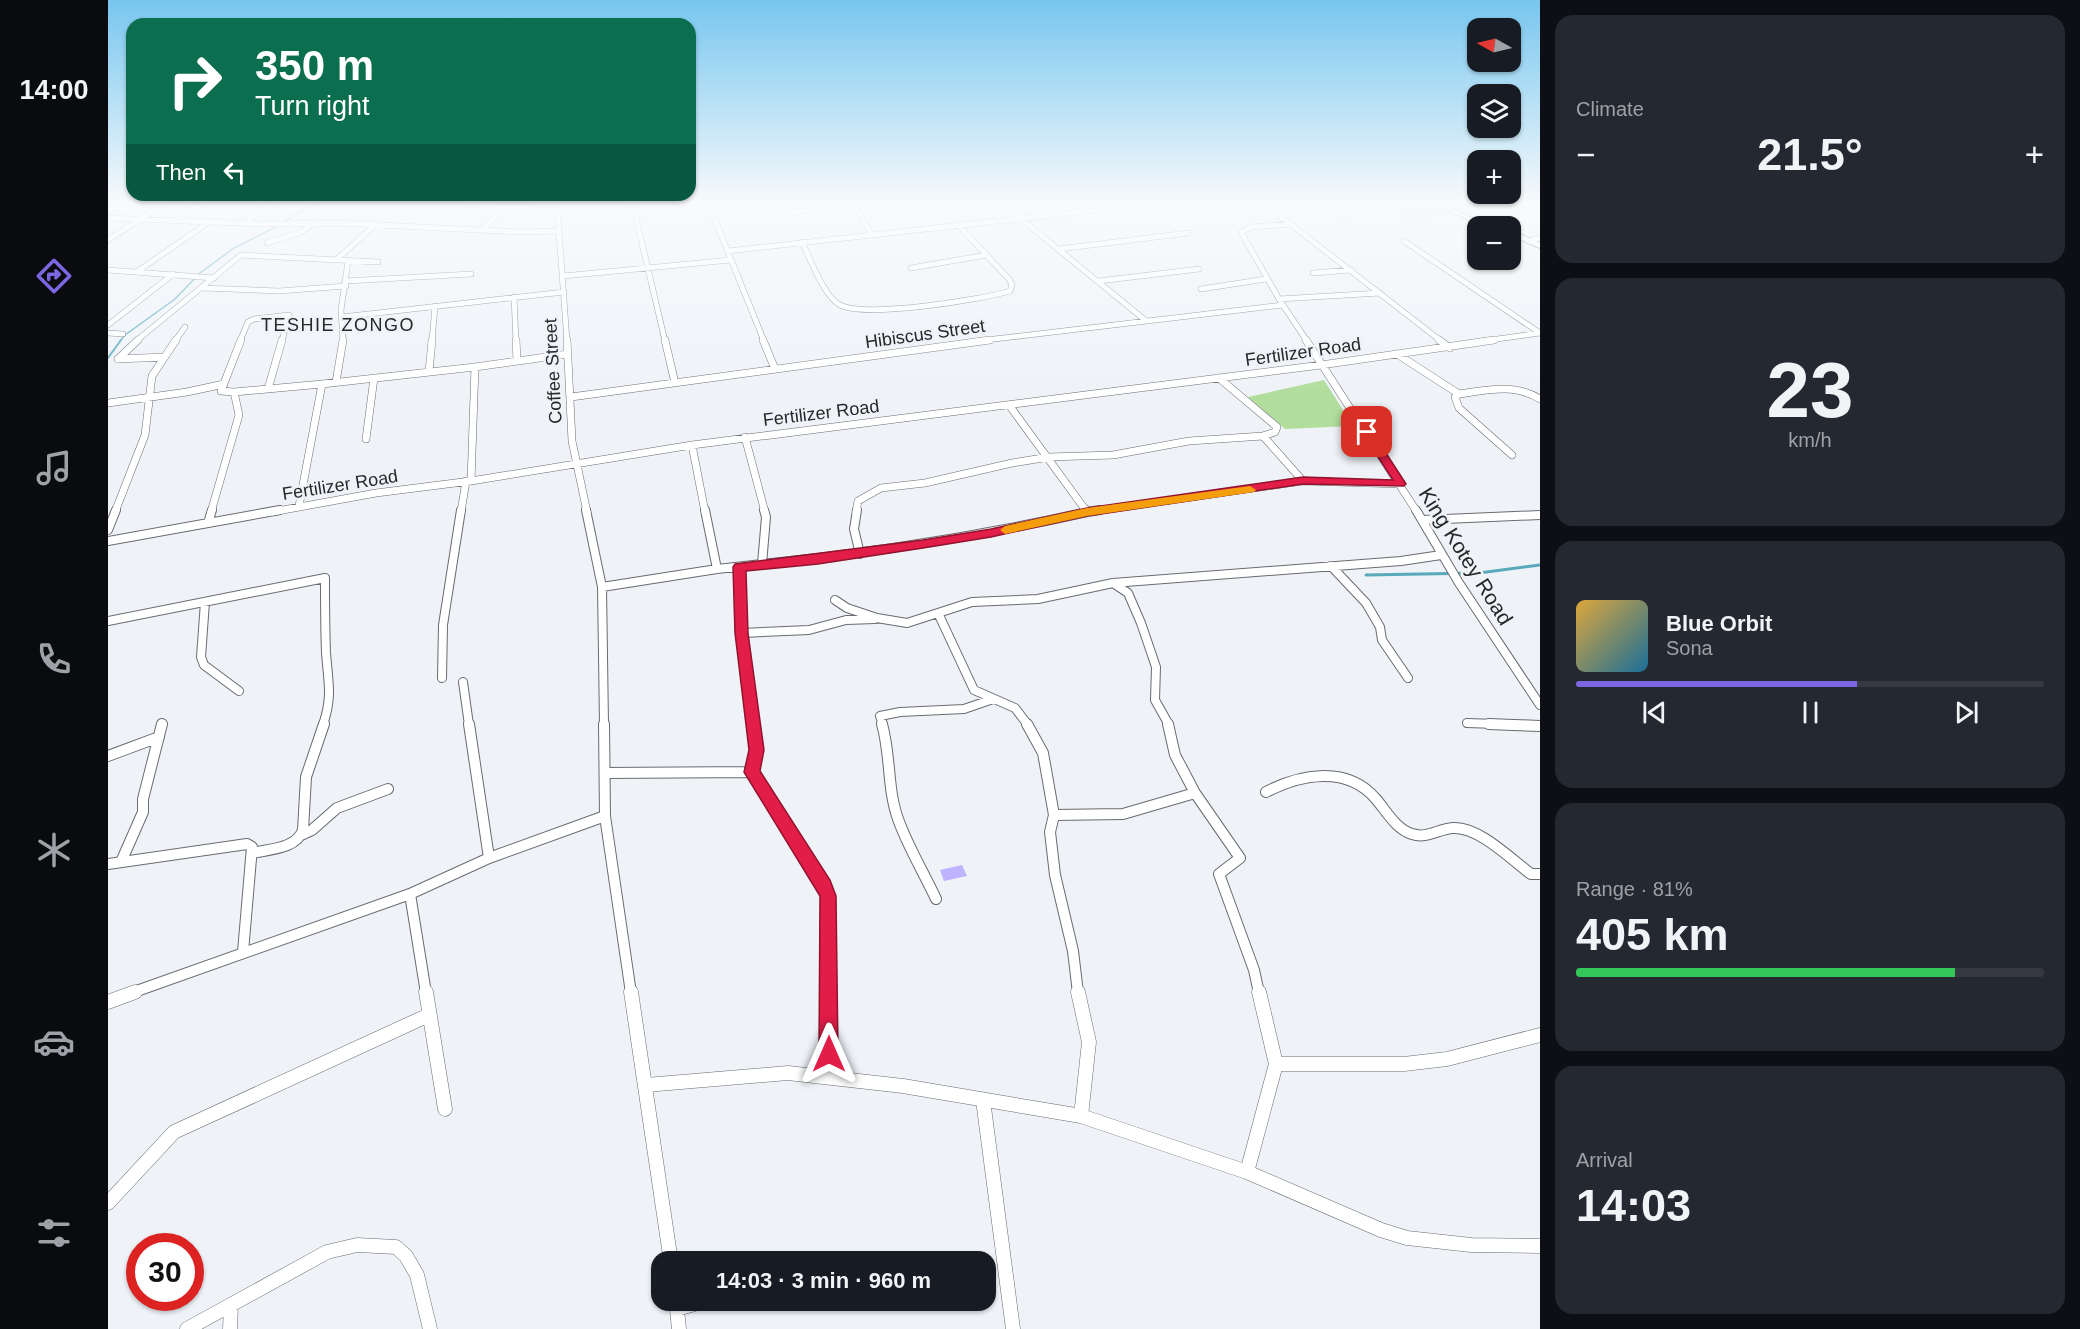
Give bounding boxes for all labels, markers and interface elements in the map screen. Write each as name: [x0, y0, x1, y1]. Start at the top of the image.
north arrow: [1467, 18, 1521, 72]
map controls: [1467, 18, 1521, 270]
icon: right: [156, 42, 234, 120]
text: 350 m: [255, 42, 374, 89]
text: 14:00: [19, 75, 89, 105]
button: layers: [1467, 84, 1521, 138]
text: Turn right: [255, 91, 370, 121]
text: Climate: [1576, 98, 1644, 120]
text: 21.5°: [1757, 129, 1863, 180]
text: −: [1576, 136, 1595, 173]
text: +: [2025, 136, 2044, 173]
button: +: [1467, 150, 1521, 204]
icon: left: [218, 156, 251, 189]
text: Then: [156, 160, 206, 185]
button: −: [1467, 216, 1521, 270]
icon: directions: [33, 255, 75, 297]
district label: TESHIE ZONGO: [261, 315, 415, 335]
street label: Hibiscus Street: [864, 316, 986, 352]
street label: Coffee Street: [540, 318, 566, 424]
street label: Fertilizer Road: [1244, 334, 1362, 370]
text: 23: [1767, 346, 1853, 434]
street label: Fertilizer Road: [762, 396, 880, 430]
pin: [1341, 406, 1392, 457]
icon: arrive: [1350, 415, 1383, 448]
text: km/h: [1788, 429, 1832, 451]
icon: music: [33, 447, 75, 489]
street label: Fertilizer Road: [281, 466, 399, 504]
street label: King Kotey Road: [1414, 483, 1518, 629]
text: Blue Orbit: [1666, 611, 1772, 636]
text: Sona: [1666, 637, 1713, 659]
icon: phone: [33, 638, 75, 680]
icon: previous: [1638, 696, 1671, 729]
icon: pause: [1794, 696, 1827, 729]
icon: next: [1950, 696, 1983, 729]
icon: climate: [33, 829, 75, 871]
text: Range · 81%: [1576, 878, 1693, 900]
text: 405 km: [1576, 909, 1729, 960]
icon: car: [33, 1021, 75, 1063]
position arrow: [797, 1022, 861, 1086]
text: Arrival: [1576, 1149, 1633, 1171]
text: 14:03: [1576, 1180, 1691, 1231]
icon: filters: [33, 1212, 75, 1254]
speed limit sign: 30: [126, 1233, 204, 1311]
text: 14:03 · 3 min · 960 m: [716, 1268, 931, 1293]

